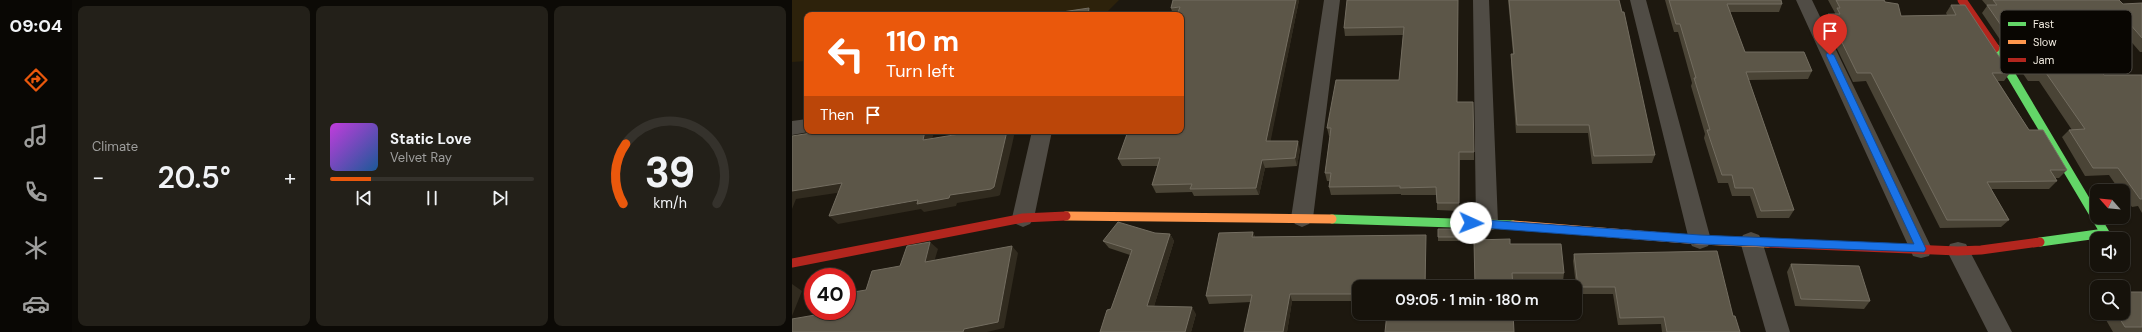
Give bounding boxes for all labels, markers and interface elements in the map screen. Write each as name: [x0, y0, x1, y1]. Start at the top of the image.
legend: [2000, 10, 2132, 74]
text: 09:04: [9, 14, 63, 38]
pin: [1813, 14, 1847, 55]
text: Fast: [2033, 17, 2054, 31]
icon: arrive: [1819, 20, 1841, 42]
text: 110 m: [886, 23, 959, 60]
icon: left: [820, 28, 872, 80]
text: Slow: [2033, 35, 2057, 49]
text: Jam: [2033, 53, 2054, 67]
text: Turn left: [886, 59, 955, 83]
icon: directions: [22, 66, 50, 94]
icon: arrive: [862, 104, 884, 126]
text: Then: [820, 105, 854, 125]
icon: music: [22, 122, 50, 150]
text: Static Love: [390, 129, 471, 149]
text: Climate: [92, 138, 138, 155]
text: 39: [645, 146, 695, 200]
text: Velvet Ray: [390, 149, 452, 166]
text: 20.5°: [157, 158, 231, 197]
text: −: [92, 163, 104, 192]
text: +: [284, 163, 296, 192]
icon: phone: [22, 178, 50, 206]
north arrow: [2090, 184, 2130, 224]
map controls: [2090, 184, 2130, 320]
icon: previous: [353, 187, 375, 209]
icon: pause: [421, 187, 443, 209]
icon: next: [489, 187, 511, 209]
text: km/h: [653, 194, 687, 212]
position arrow: [1450, 202, 1492, 244]
button: sound: [2090, 232, 2130, 272]
icon: climate: [22, 234, 50, 262]
speed limit sign: 40: [804, 268, 856, 320]
button: search: [2090, 280, 2130, 320]
icon: car: [22, 290, 50, 318]
text: 09:05 · 1 min · 180 m: [1395, 290, 1539, 310]

